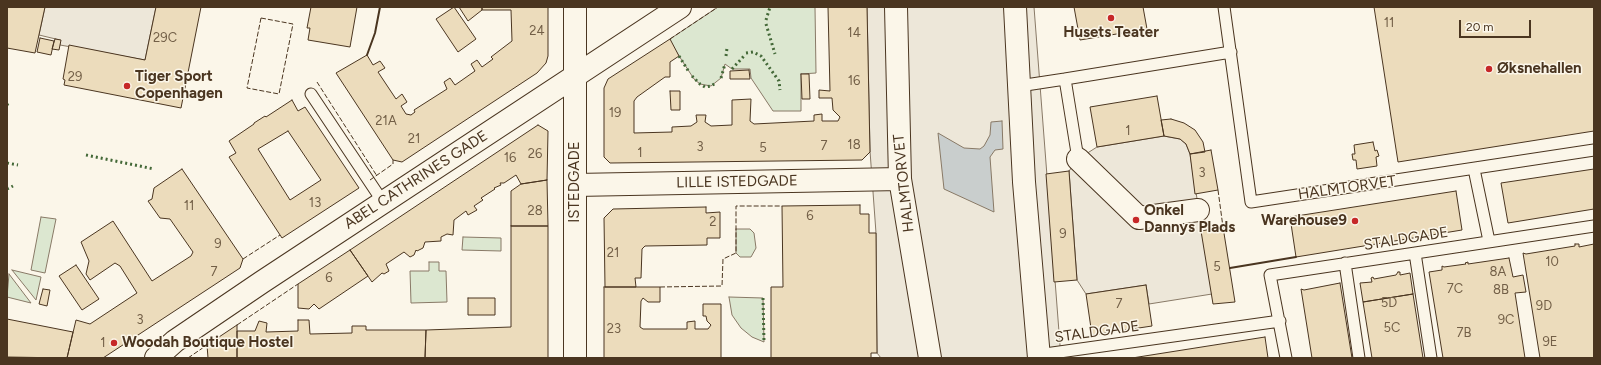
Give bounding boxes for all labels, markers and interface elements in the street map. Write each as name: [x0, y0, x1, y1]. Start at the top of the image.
scale bar: [1461, 12, 1533, 38]
marker: Husets Teater: [1106, 13, 1116, 23]
house number: 11: [1384, 15, 1394, 31]
text: 20 m: [1466, 20, 1494, 34]
house number: 24: [529, 23, 545, 39]
place label: Husets Teater: [1063, 24, 1159, 42]
house number: 14: [847, 25, 861, 41]
house number: 29C: [153, 30, 177, 46]
place label: Øksnehallen: [1497, 60, 1581, 78]
marker: Øksnehallen: [1484, 64, 1494, 74]
place label: Tiger Sport Copenhagen: [135, 68, 223, 103]
house number: 29: [68, 69, 82, 85]
house number: 16: [848, 73, 860, 89]
marker: Tiger Sport Copenhagen: [122, 81, 132, 91]
house number: 19: [609, 105, 621, 121]
house number: 21A: [375, 113, 397, 129]
house number: 1: [1125, 123, 1131, 139]
street label: ABEL CATHRINES GADE: [341, 127, 491, 233]
house number: 21: [408, 131, 420, 147]
street label: HALMTORVET: [890, 133, 918, 233]
house number: 18: [847, 137, 861, 153]
house number: 7: [821, 138, 827, 154]
house number: 3: [696, 139, 704, 155]
house number: 5: [759, 140, 767, 156]
street label: ISTEDGADE: [566, 141, 584, 223]
house number: 1: [637, 145, 643, 161]
house number: 26: [528, 146, 542, 162]
house number: 16: [504, 150, 516, 166]
house number: 3: [1198, 165, 1206, 181]
street label: LILLE ISTEDGADE: [676, 172, 798, 192]
street label: HALMTORVET: [1297, 172, 1397, 204]
house number: 13: [309, 195, 321, 211]
house number: 11: [184, 198, 194, 214]
place label: Onkel Dannys Plads: [1144, 202, 1235, 237]
house number: 28: [527, 203, 543, 219]
house number: 6: [806, 208, 814, 224]
place label: Warehouse9: [1261, 212, 1347, 230]
house number: 2: [709, 214, 717, 230]
marker: Onkel Dannys Plads: [1131, 215, 1141, 225]
marker: Warehouse9: [1350, 216, 1360, 226]
street label: STALDGADE: [1362, 223, 1450, 255]
house number: 9: [1059, 226, 1067, 242]
house number: 9: [214, 236, 222, 252]
house number: 21: [607, 245, 619, 261]
house number: 10: [1545, 254, 1559, 270]
house number: 5: [1213, 259, 1221, 275]
house number: 7: [211, 264, 217, 280]
house number: 8A: [1490, 264, 1506, 280]
house number: 6: [325, 270, 333, 286]
house number: 7C: [1447, 281, 1463, 297]
house number: 8B: [1493, 282, 1509, 298]
house number: 5D: [1381, 295, 1397, 311]
house number: 7: [1116, 296, 1122, 312]
house number: 9D: [1536, 298, 1552, 314]
house number: 3: [136, 312, 144, 328]
house number: 9C: [1498, 312, 1514, 328]
street label: STALDGADE: [1053, 317, 1141, 347]
house number: 5C: [1384, 320, 1400, 336]
house number: 23: [607, 321, 621, 337]
house number: 7B: [1457, 325, 1471, 341]
place label: Woodah Boutique Hostel: [122, 334, 293, 352]
house number: 9E: [1542, 334, 1558, 350]
house number: 1: [100, 335, 106, 351]
marker: Woodah Boutique Hostel: [109, 338, 119, 348]

